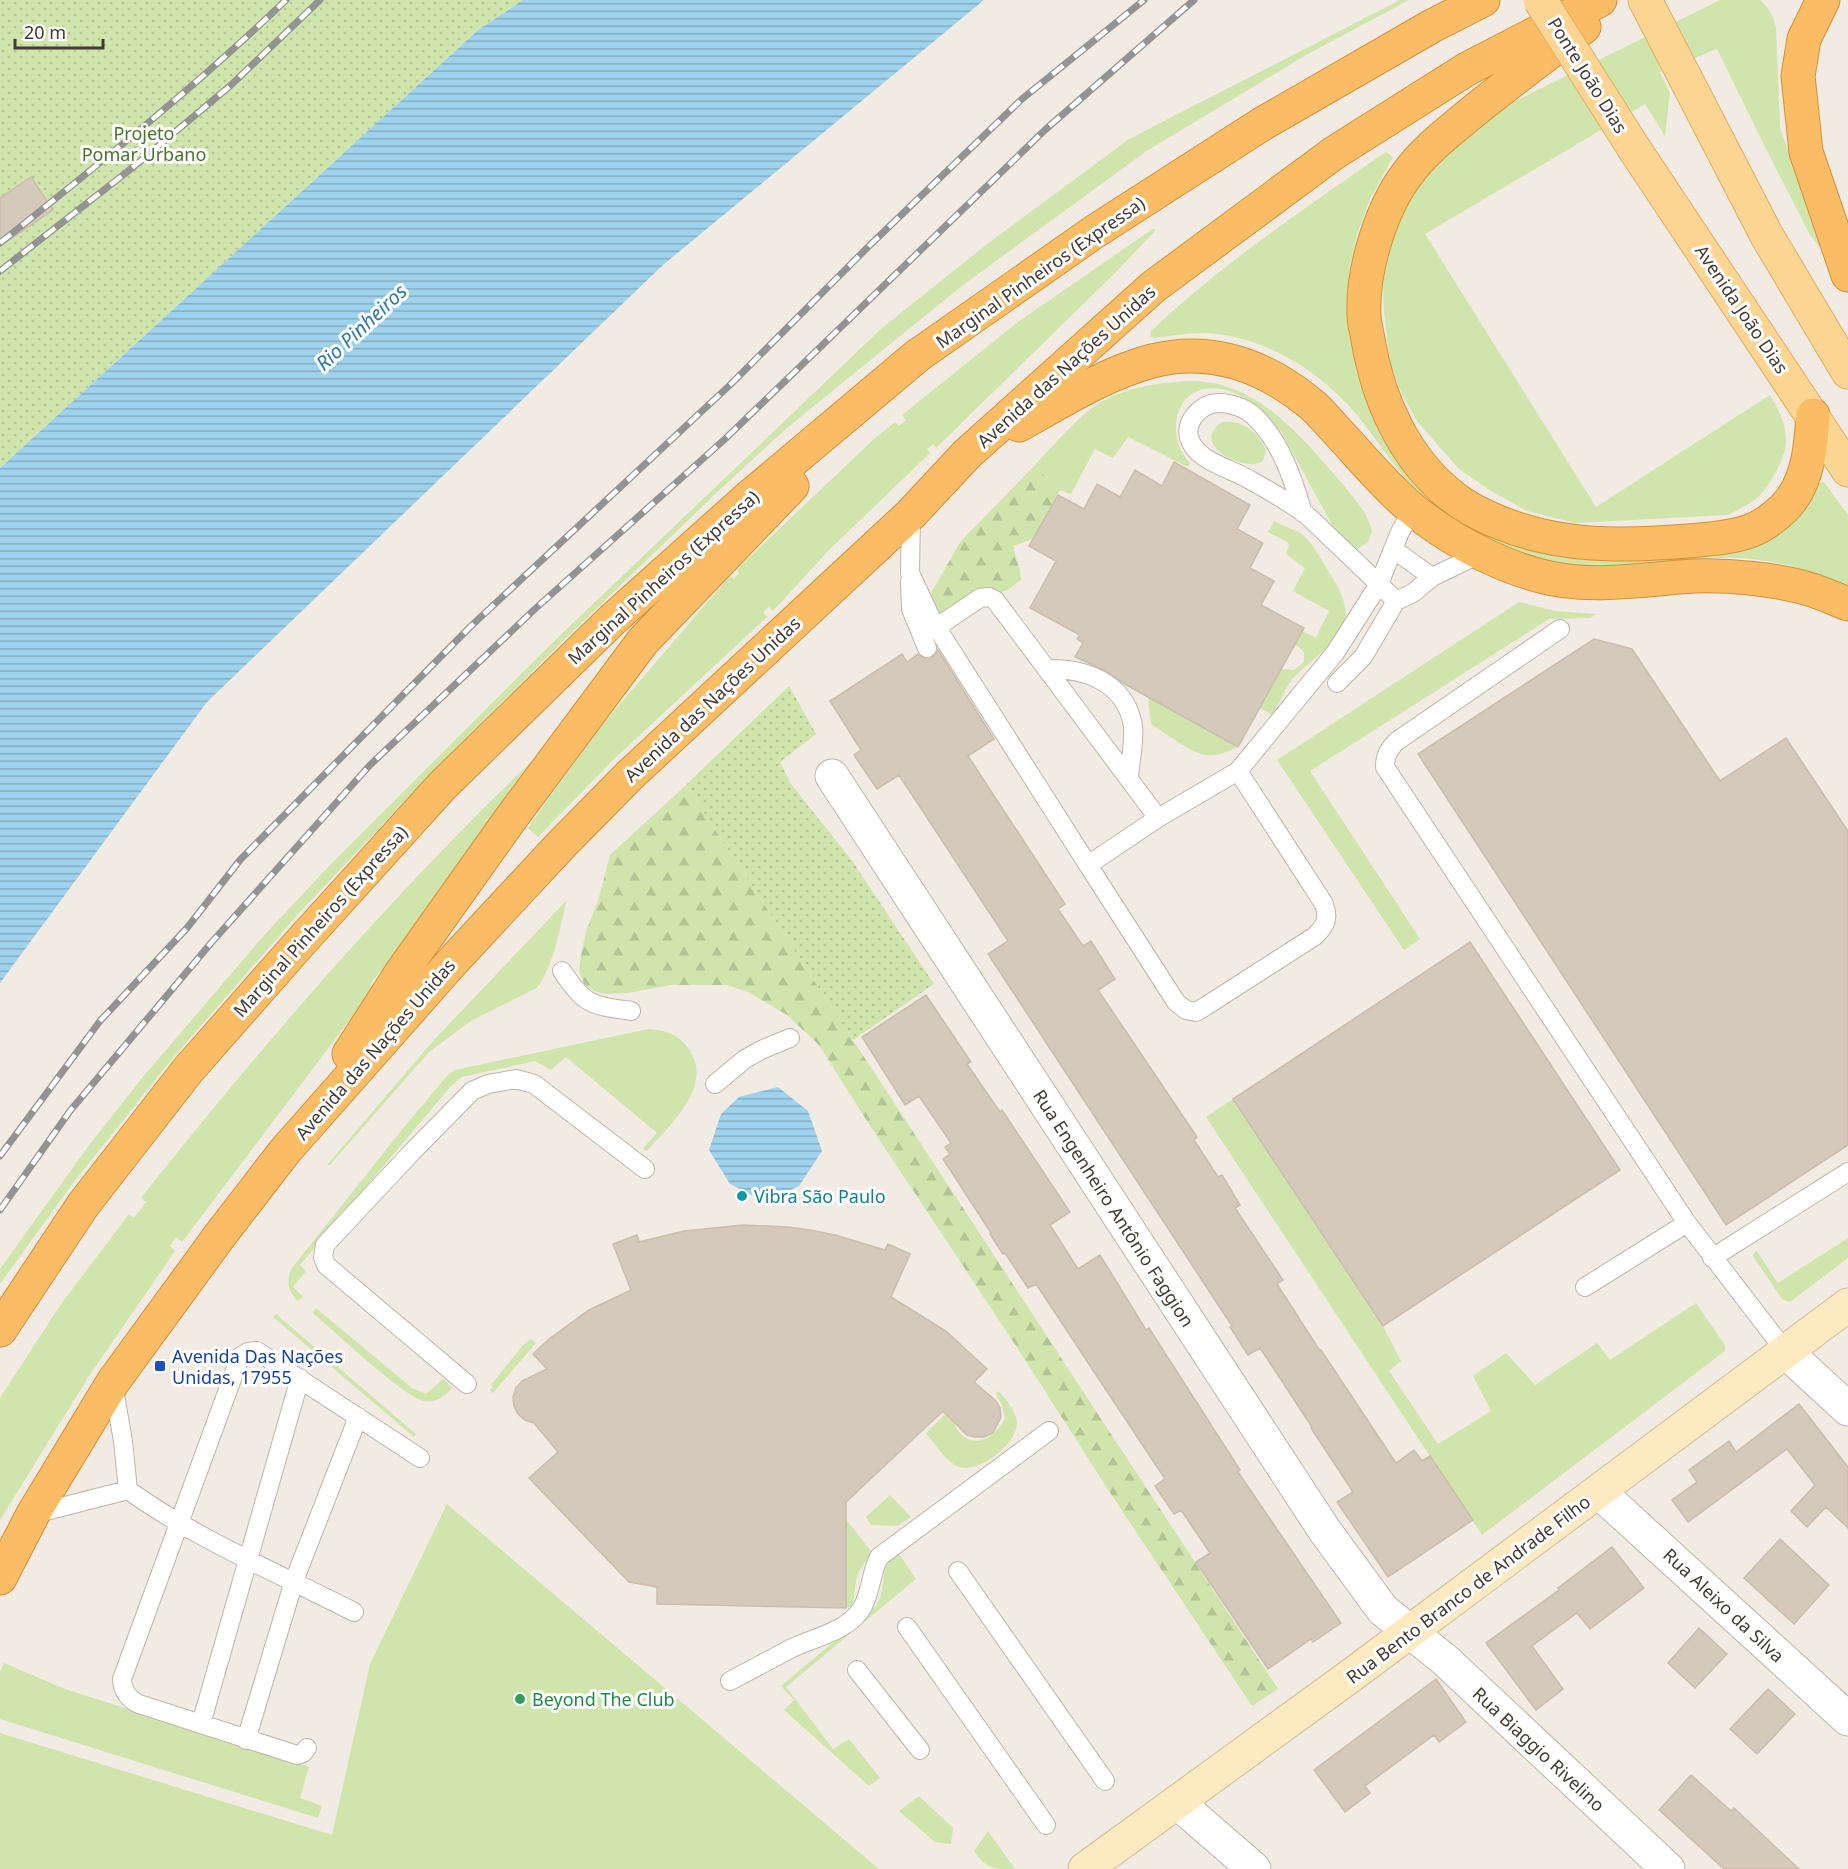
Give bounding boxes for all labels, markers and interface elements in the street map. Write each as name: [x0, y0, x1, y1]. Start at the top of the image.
scale bar: [15, 12, 104, 50]
street label: Ponte João Dias: [1543, 13, 1633, 137]
text: 20 m: [24, 20, 66, 44]
park label: Projeto Pomar Urbano: [82, 121, 206, 166]
street label: Marginal Pinheiros (Expressa): [931, 191, 1149, 353]
street label: Avenida João Dias: [1690, 240, 1794, 378]
water label: Rio Pinheiros: [310, 278, 413, 376]
street label: Avenida das Nações Unidas: [972, 279, 1160, 453]
street label: Marginal Pinheiros (Expressa): [562, 485, 764, 669]
street label: Avenida das Nações Unidas: [619, 611, 805, 787]
street label: Marginal Pinheiros (Expressa): [228, 820, 412, 1022]
street label: Avenida das Nações Unidas: [290, 953, 460, 1145]
street label: Rua Engenheiro Antônio Faggion: [1028, 1085, 1200, 1331]
place label: Vibra São Paulo: [754, 1184, 886, 1208]
marker: Vibra São Paulo: [735, 1189, 749, 1203]
place label: Avenida Das Nações Unidas, 17955: [172, 1344, 343, 1389]
marker: Avenida Das Nações Unidas, 17955: [153, 1359, 167, 1373]
street label: Rua Bento Branco de Andrade Filho: [1341, 1489, 1595, 1689]
street label: Rua Aleixo da Silva: [1658, 1543, 1790, 1667]
street label: Rua Biaggio Rivelino: [1468, 1681, 1610, 1817]
place label: Beyond The Club: [532, 1687, 675, 1711]
marker: Beyond The Club: [513, 1692, 527, 1706]

